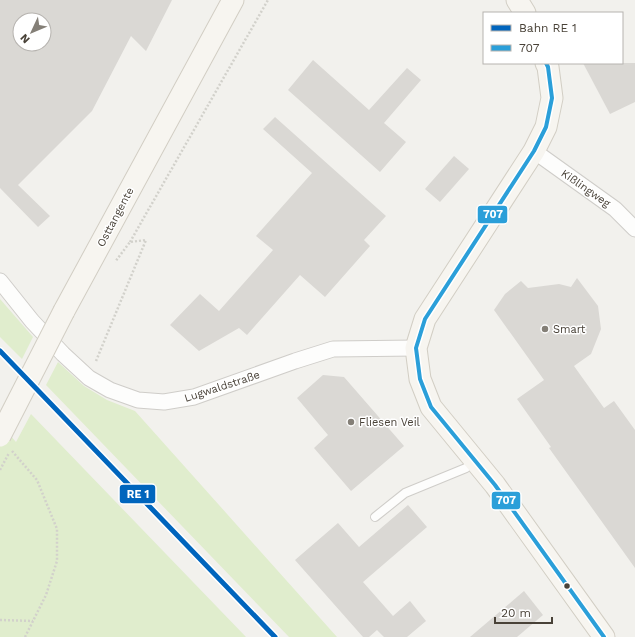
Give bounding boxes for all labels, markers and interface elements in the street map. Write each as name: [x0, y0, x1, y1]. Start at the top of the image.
north arrow: [12, 12, 52, 52]
legend: [483, 12, 623, 64]
text: Bahn RE 1: [519, 21, 577, 35]
text: N: [18, 31, 33, 46]
text: 707: [519, 41, 540, 55]
street label: Kißlingweg: [559, 167, 613, 210]
street label: Osttangente: [94, 185, 137, 249]
line badge: 707: [477, 205, 508, 224]
text: 707: [483, 208, 503, 221]
place label: Smart: [553, 323, 586, 336]
marker: Smart: [540, 324, 550, 334]
street label: Lugwaldstraße: [183, 368, 262, 405]
place label: Fliesen Veil: [359, 416, 421, 429]
marker: Fliesen Veil: [346, 417, 356, 427]
line badge: RE 1: [119, 484, 156, 504]
text: RE 1: [127, 488, 149, 501]
line badge: 707: [491, 491, 521, 510]
text: 707: [496, 494, 516, 507]
unlabelled marker: [562, 581, 572, 591]
scale bar: [495, 599, 552, 625]
text: 20 m: [501, 606, 531, 620]

